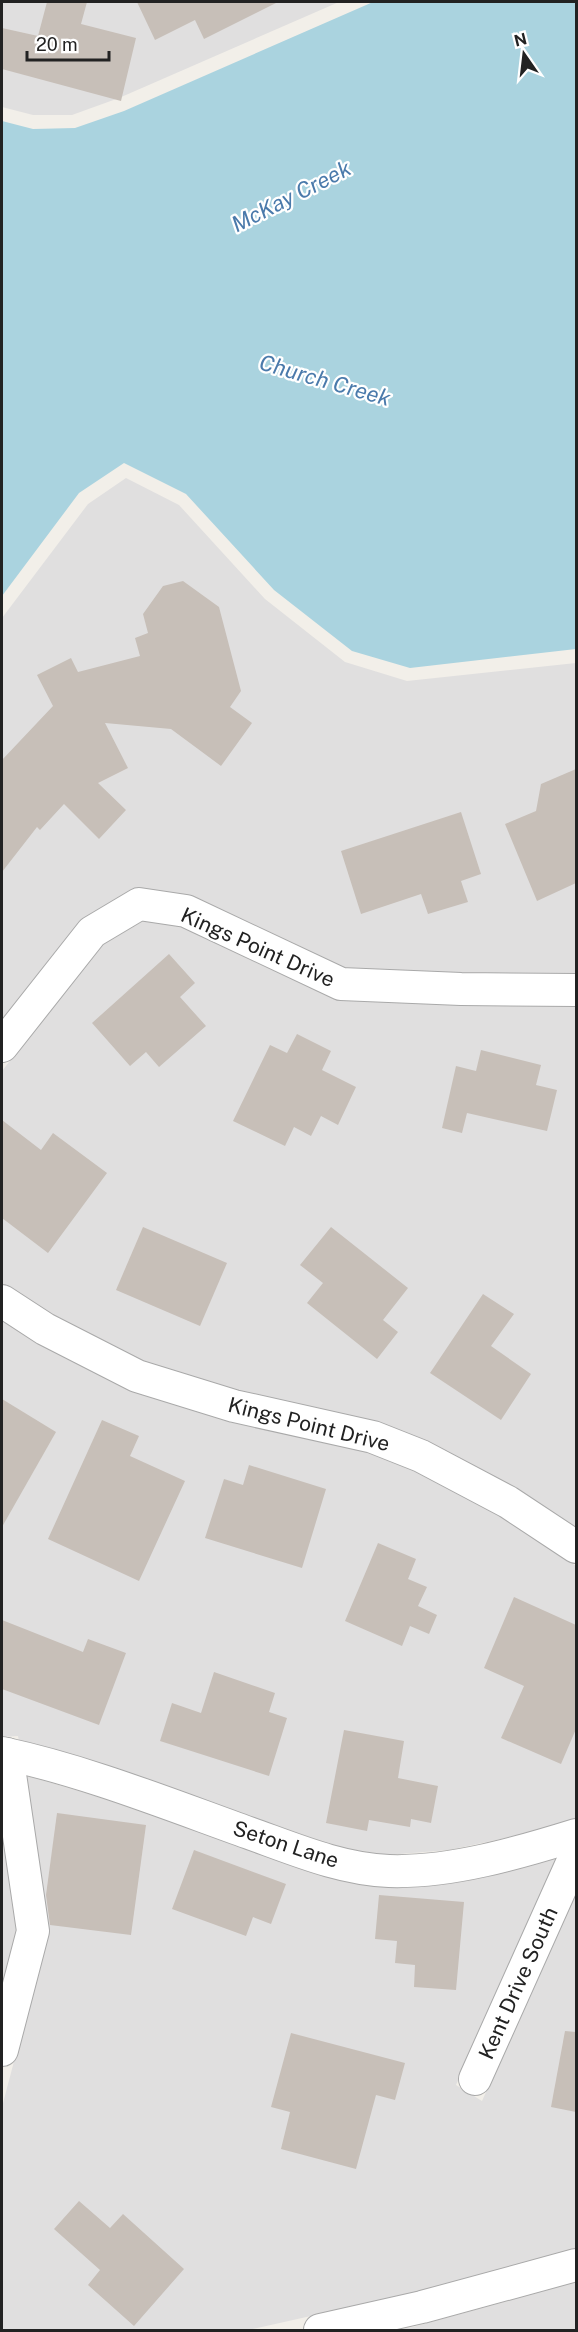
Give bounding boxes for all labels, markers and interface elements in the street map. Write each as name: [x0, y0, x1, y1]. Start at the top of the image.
scale bar: [27, 24, 110, 62]
north arrow: [494, 24, 554, 84]
text: N: [512, 29, 529, 51]
text: 20 m: [36, 34, 78, 55]
water label: McKay Creek: [227, 155, 355, 237]
water label: Church Creek: [256, 349, 394, 411]
street label: Kings Point Drive: [177, 902, 339, 992]
street label: Kings Point Drive: [226, 1392, 392, 1456]
street label: Seton Lane: [230, 1815, 342, 1873]
street label: Kent Drive South: [473, 1903, 563, 2063]

